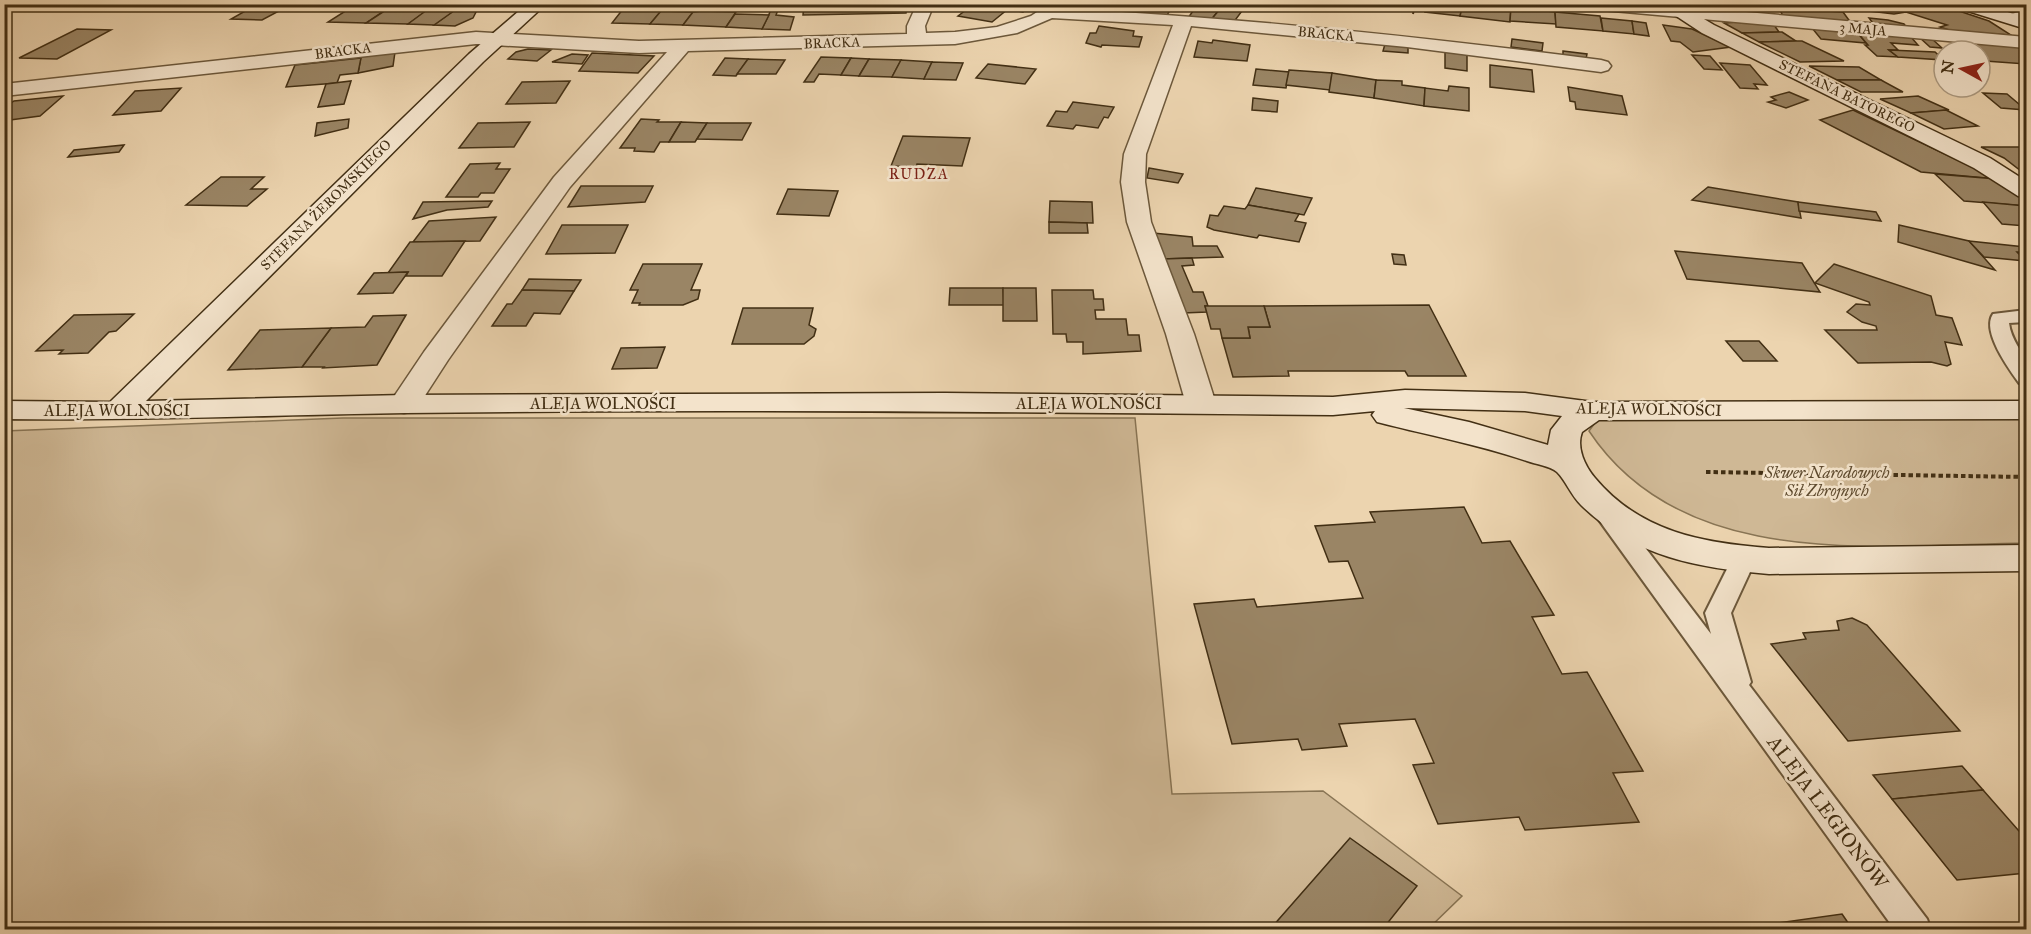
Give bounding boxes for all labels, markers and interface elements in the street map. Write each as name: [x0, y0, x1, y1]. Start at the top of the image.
street label: 3 MAJA: [1839, 18, 1888, 41]
street label: BRACKA: [1297, 23, 1356, 45]
street label: BRACKA: [803, 33, 861, 52]
street label: BRACKA: [314, 39, 373, 63]
north arrow: [1932, 39, 1992, 99]
street label: STEFANA BATOREGO: [1776, 56, 1918, 136]
text: N: [1937, 59, 1958, 75]
street label: STEFANA ŻEROMSKIEGO: [256, 135, 395, 274]
district label: RUDZA: [889, 165, 949, 183]
street label: ALEJA WOLNOŚCI: [529, 392, 676, 414]
street label: ALEJA WOLNOŚCI: [1015, 392, 1162, 414]
street label: ALEJA WOLNOŚCI: [1575, 396, 1722, 421]
street label: ALEJA WOLNOŚCI: [43, 399, 190, 421]
park label: Skwer Narodowych Sił Zbrojnych: [1763, 463, 1890, 501]
street label: ALEJA LEGIONÓW: [1761, 729, 1896, 895]

